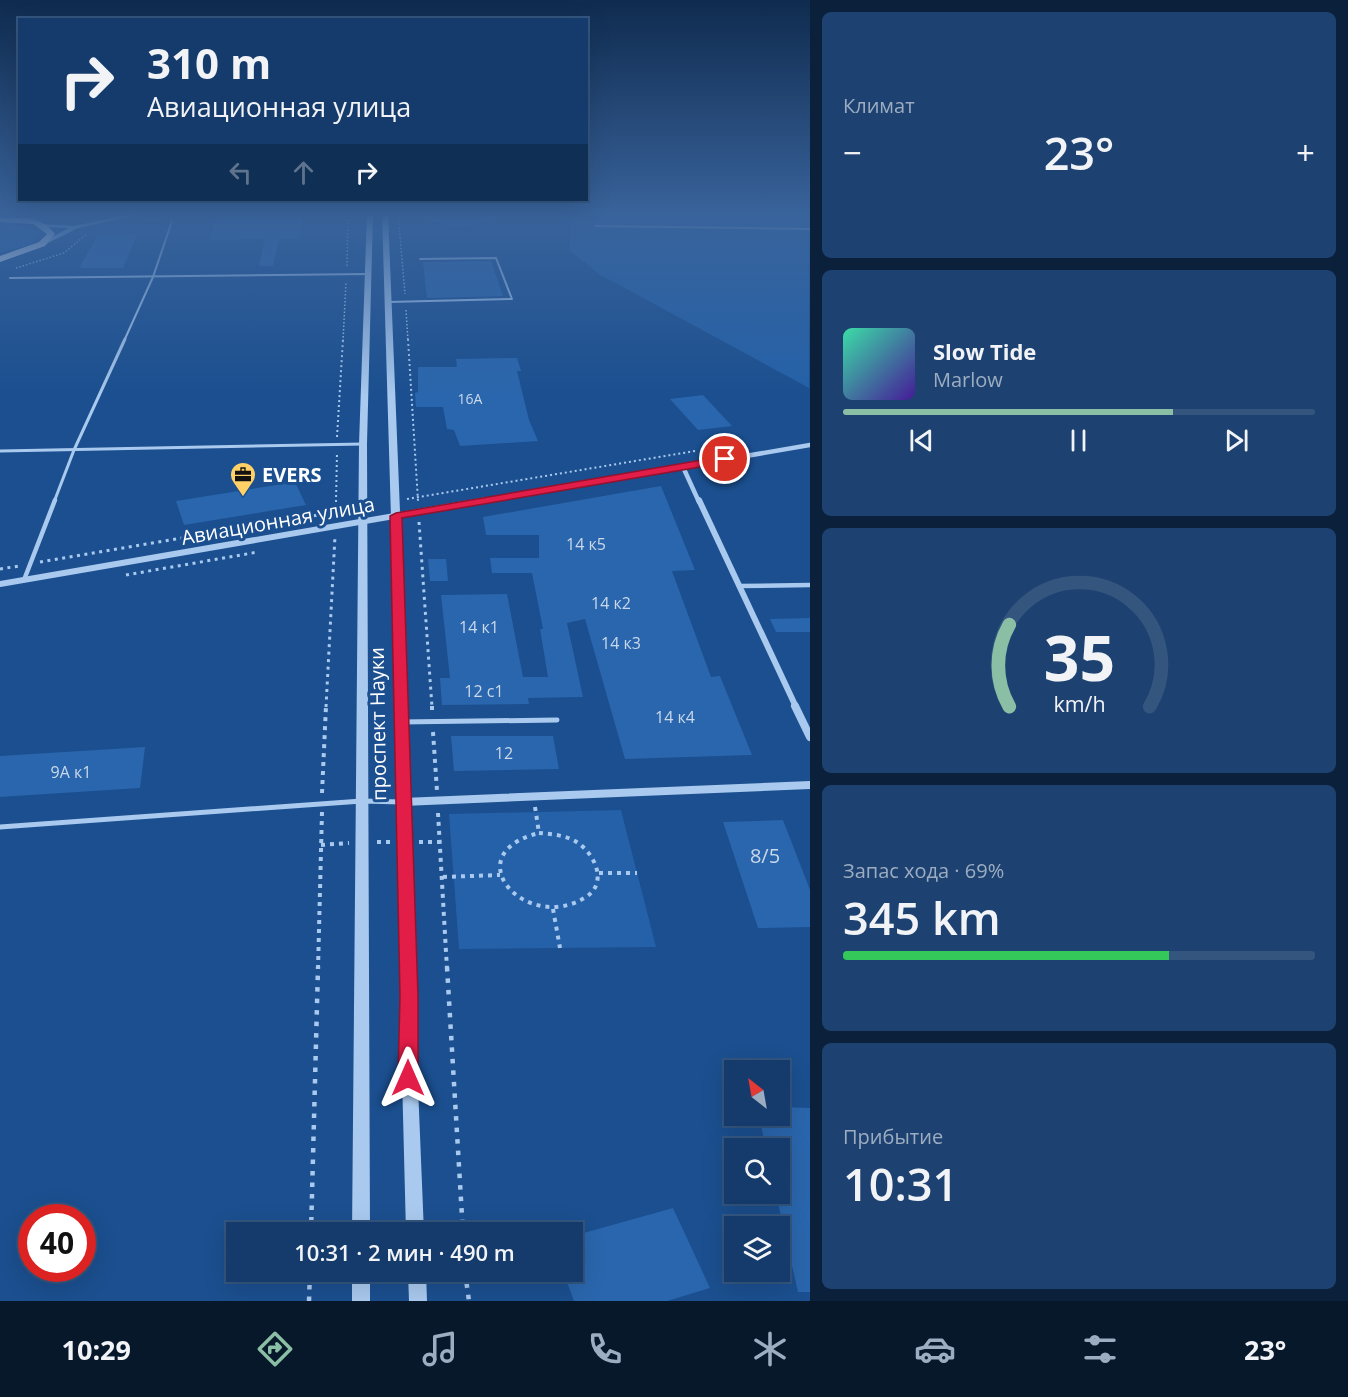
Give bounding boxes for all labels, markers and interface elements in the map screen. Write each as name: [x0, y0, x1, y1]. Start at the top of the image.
text: 310 m: [147, 34, 271, 91]
icon: right: [48, 42, 126, 120]
text: Авиационная улица: [147, 88, 411, 125]
text: Климат: [843, 92, 915, 119]
text: 23°: [1044, 122, 1114, 183]
text: −: [843, 130, 862, 175]
text: +: [1296, 130, 1315, 175]
icon: left: [224, 156, 257, 189]
icon: ahead: [287, 156, 320, 189]
icon: right: [350, 156, 383, 189]
text: Slow Tide: [933, 336, 1036, 366]
text: Marlow: [933, 366, 1003, 393]
house number: 16А: [458, 389, 483, 408]
icon: previous: [905, 424, 938, 457]
icon: pause: [1062, 424, 1095, 457]
icon: next: [1220, 424, 1253, 457]
pin: [699, 433, 750, 484]
icon: arrive: [708, 442, 741, 475]
office icon: EVERS: [228, 460, 258, 498]
place label: EVERS: [262, 461, 322, 488]
street label: Авиационная улица: [179, 490, 377, 551]
house number: 14 к5: [566, 533, 606, 555]
house number: 14 к2: [591, 592, 631, 614]
text: 35: [1043, 615, 1115, 700]
house number: 14 к1: [459, 616, 499, 638]
house number: 14 к3: [601, 632, 641, 654]
street label: проспект Науки: [363, 647, 392, 801]
house number: 12 с1: [464, 680, 504, 702]
text: km/h: [1053, 690, 1105, 719]
house number: 14 к4: [655, 706, 695, 728]
house number: 12: [495, 742, 513, 764]
house number: 9А к1: [51, 761, 91, 783]
house number: 8/5: [750, 842, 780, 869]
text: Запас хода · 69%: [843, 857, 1004, 884]
text: 345 km: [843, 887, 1001, 948]
position arrow: [376, 1046, 440, 1110]
north arrow: [724, 1060, 790, 1126]
map controls: [724, 1060, 790, 1282]
text: Прибытие: [843, 1123, 943, 1150]
button: search: [724, 1138, 790, 1204]
text: 10:31: [843, 1153, 958, 1214]
speed limit sign: 40: [18, 1204, 96, 1282]
button: layers: [724, 1216, 790, 1282]
text: 10:31 · 2 мин · 490 m: [294, 1237, 515, 1267]
icon: directions: [254, 1328, 296, 1370]
icon: music: [419, 1328, 461, 1370]
icon: phone: [584, 1328, 626, 1370]
icon: climate: [749, 1328, 791, 1370]
icon: car: [914, 1328, 956, 1370]
icon: filters: [1079, 1328, 1121, 1370]
text: 10:29: [62, 1331, 131, 1368]
text: 23°: [1244, 1331, 1286, 1368]

